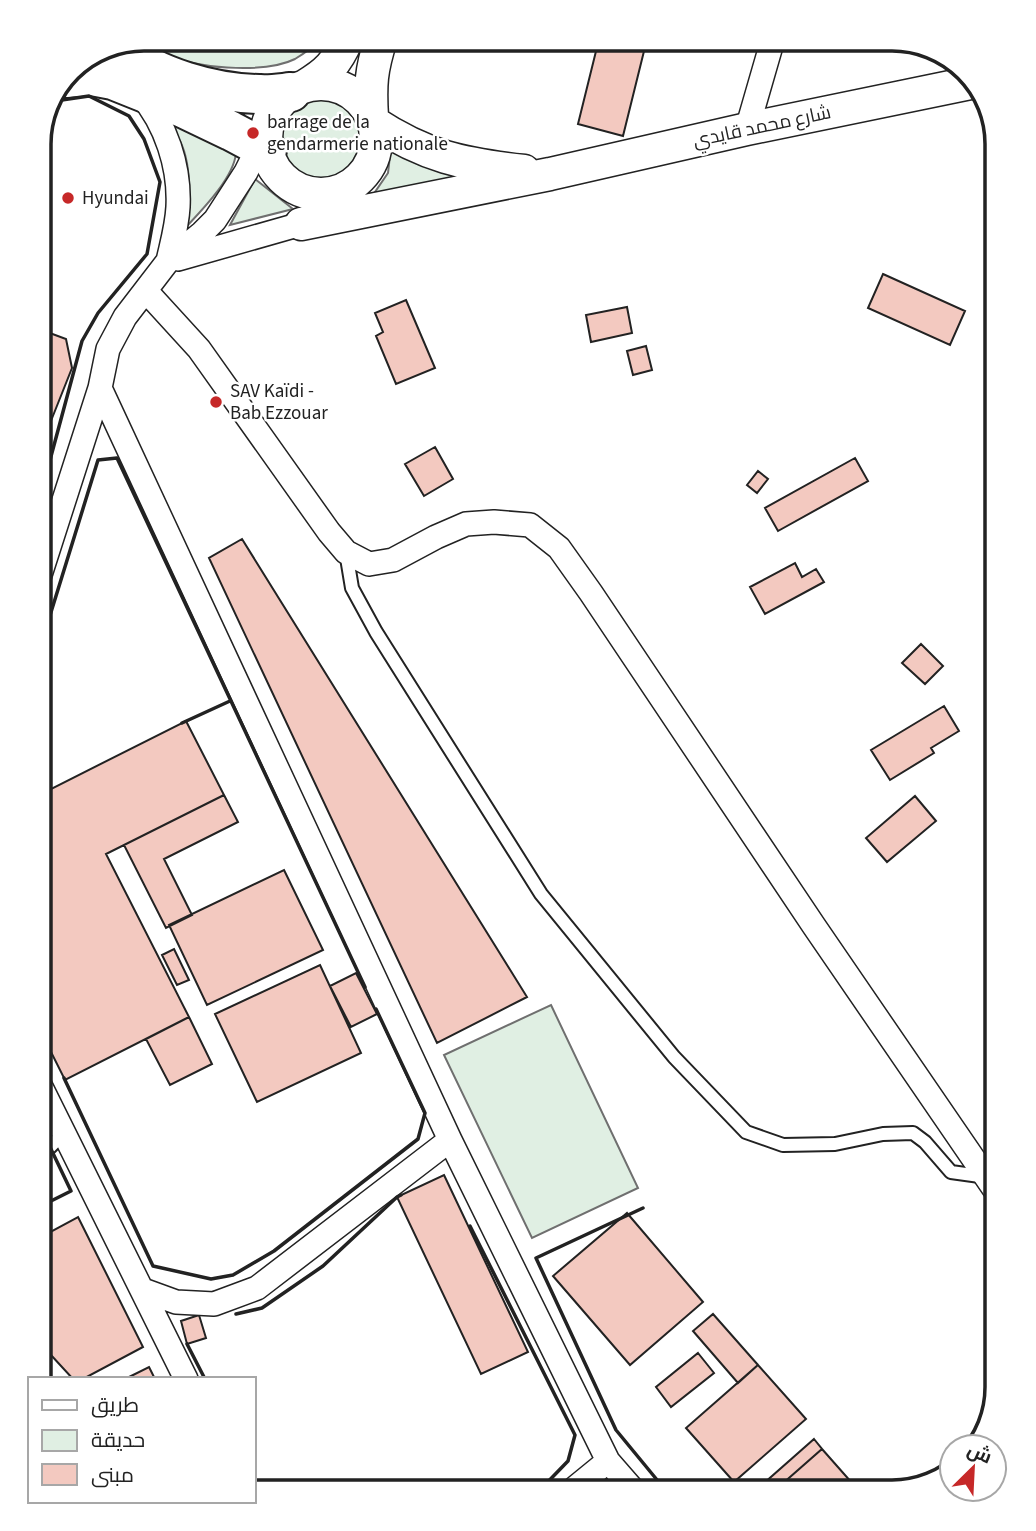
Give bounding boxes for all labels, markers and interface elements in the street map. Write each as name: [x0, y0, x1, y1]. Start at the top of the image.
street label: شارع محمد قايدي: [691, 99, 833, 155]
place label: barrage de la gendarmerie nationale: [267, 109, 448, 158]
marker: barrage de la gendarmerie nationale: [245, 125, 261, 141]
place label: Hyundai: [82, 185, 149, 212]
marker: Hyundai: [60, 190, 76, 206]
place label: SAV Kaïdi - Bab Ezzouar: [230, 378, 328, 427]
marker: SAV Kaïdi - Bab Ezzouar: [208, 394, 224, 410]
legend: [28, 1377, 256, 1503]
text: طريق: [91, 1390, 139, 1420]
text: حديقة: [91, 1425, 145, 1455]
north arrow: [938, 1433, 1008, 1503]
text: ش: [963, 1437, 996, 1471]
text: مبنى: [91, 1460, 134, 1490]

